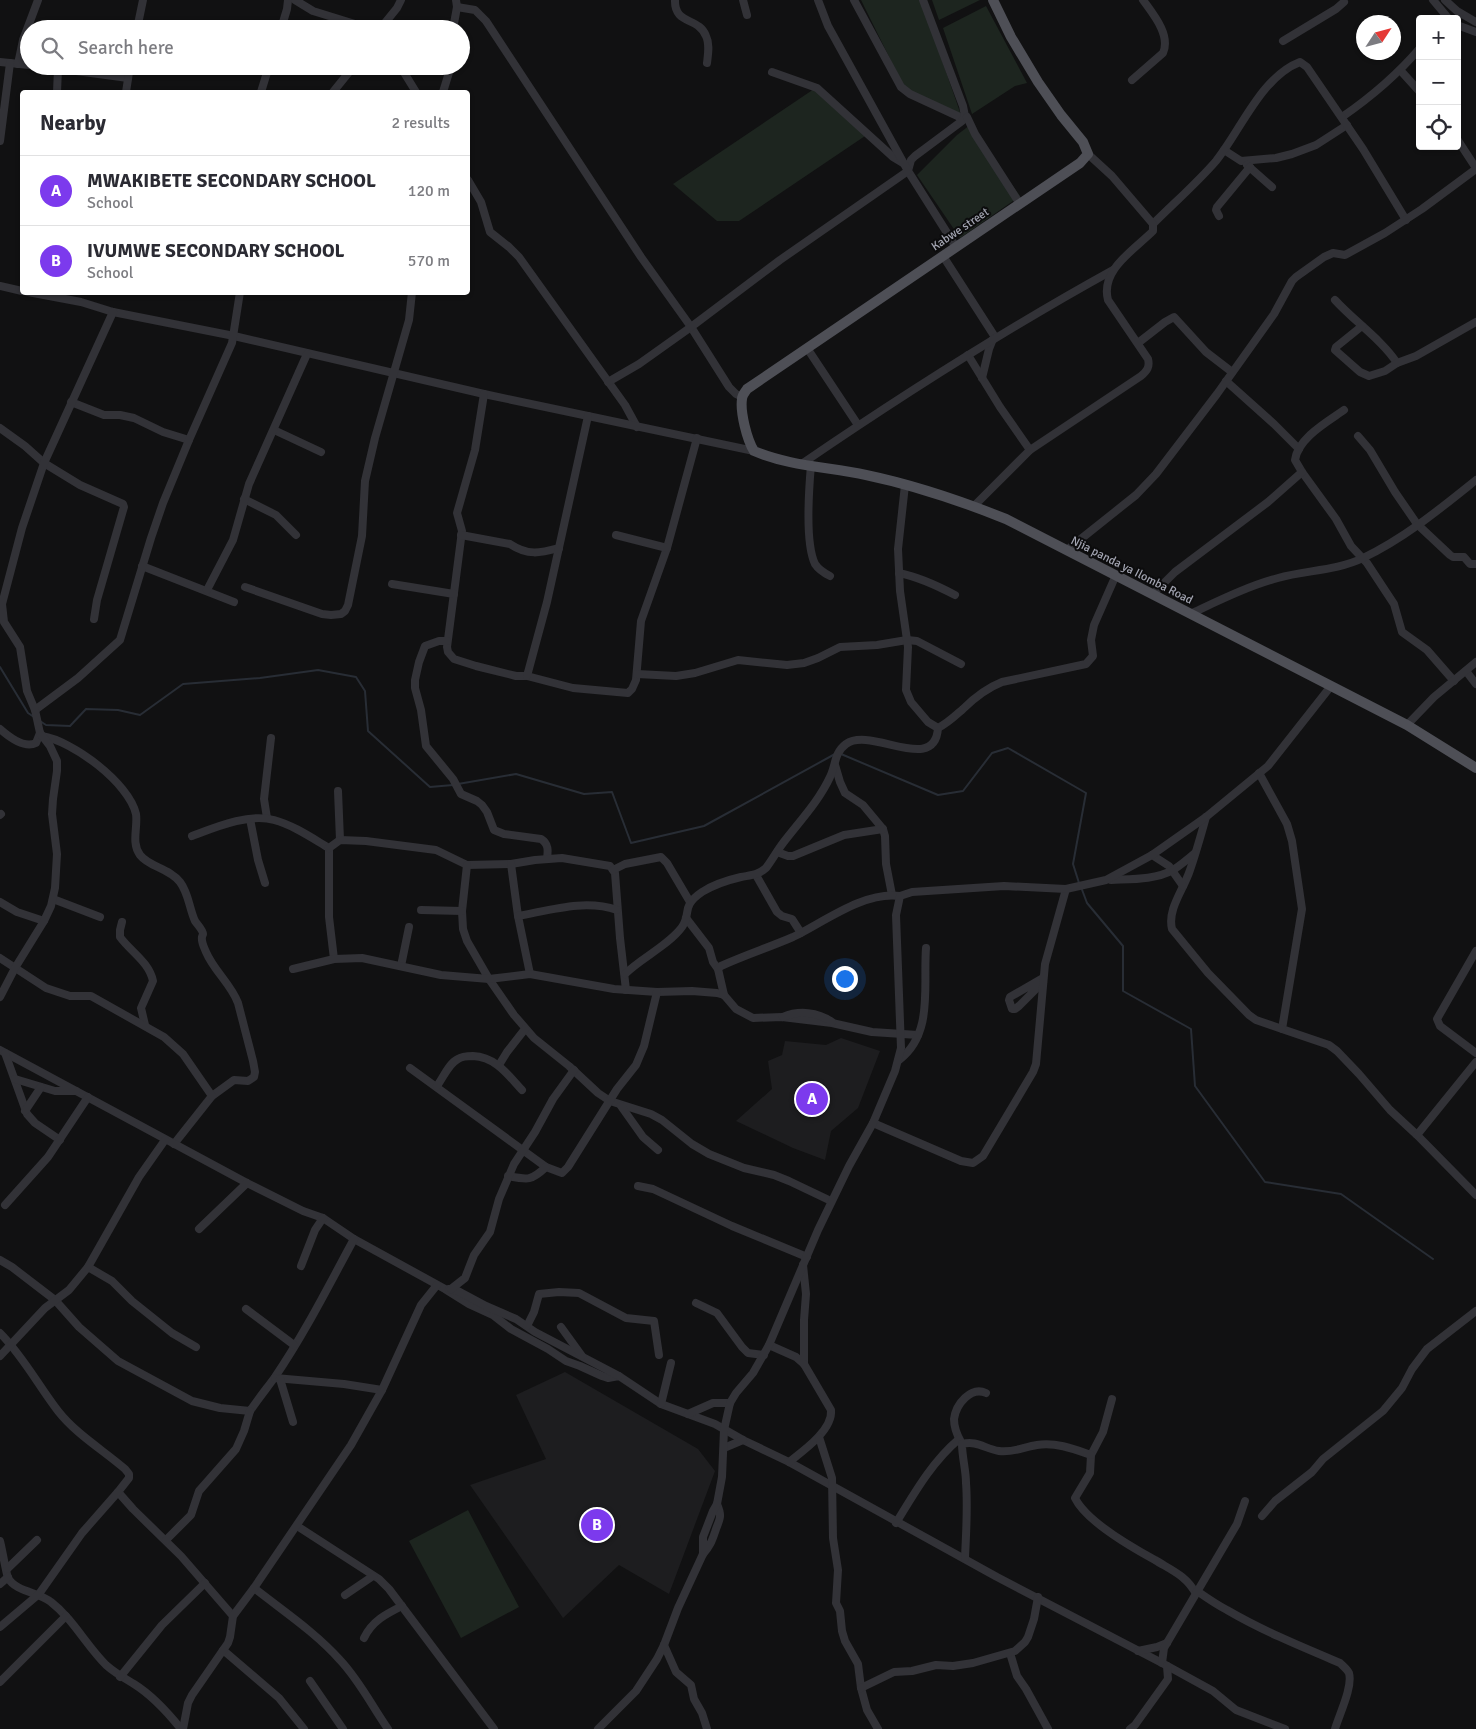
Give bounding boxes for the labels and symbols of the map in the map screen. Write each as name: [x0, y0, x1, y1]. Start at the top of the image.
north arrow: [1356, 15, 1401, 60]
street label: Kabwe street: [928, 205, 992, 254]
street label: Njia panda ya Ilomba Road: [1068, 533, 1195, 608]
your location: [832, 966, 858, 992]
pin: A: [796, 1080, 828, 1118]
pin: B: [581, 1506, 613, 1544]

